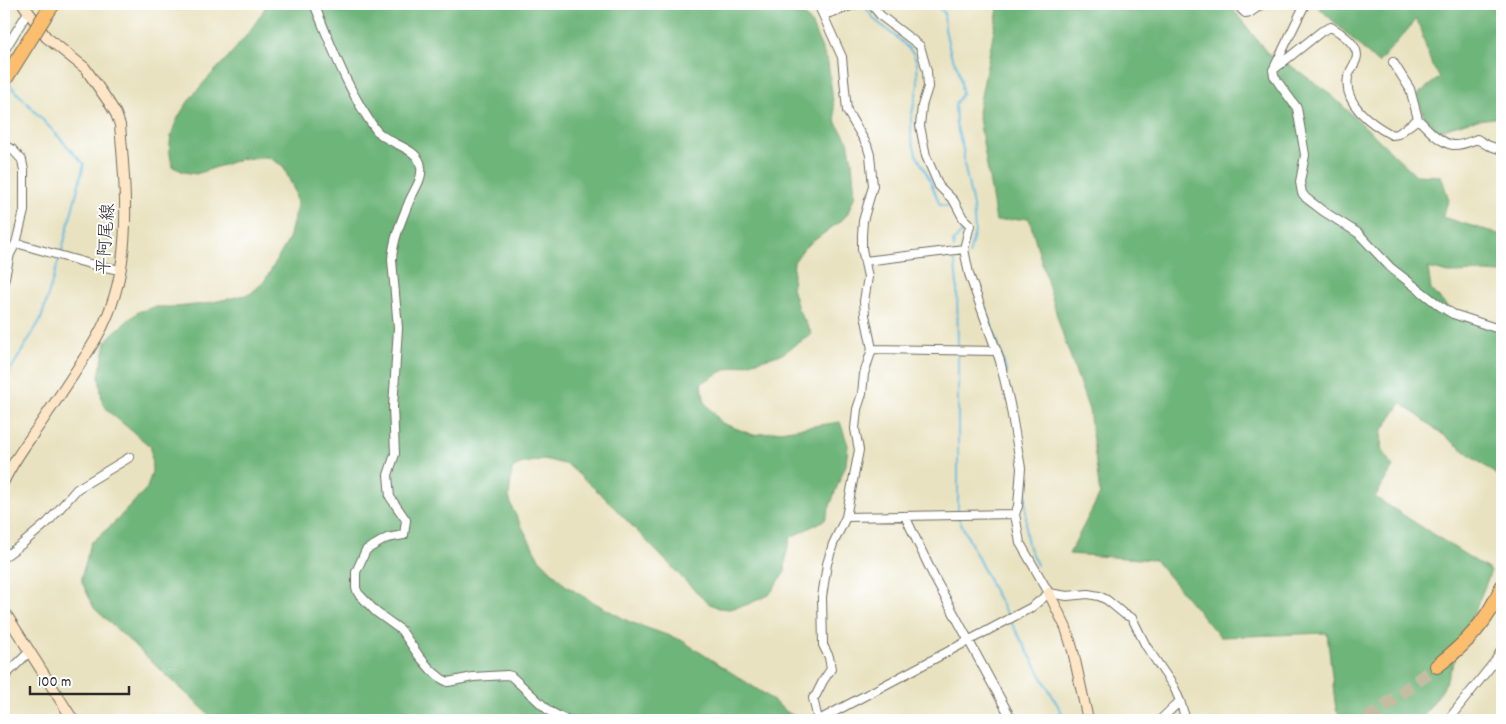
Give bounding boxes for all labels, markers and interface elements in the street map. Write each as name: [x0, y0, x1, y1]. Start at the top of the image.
street label: 平阿尾線: [93, 202, 122, 276]
scale bar: [30, 664, 129, 696]
text: 100 m: [38, 672, 71, 694]

